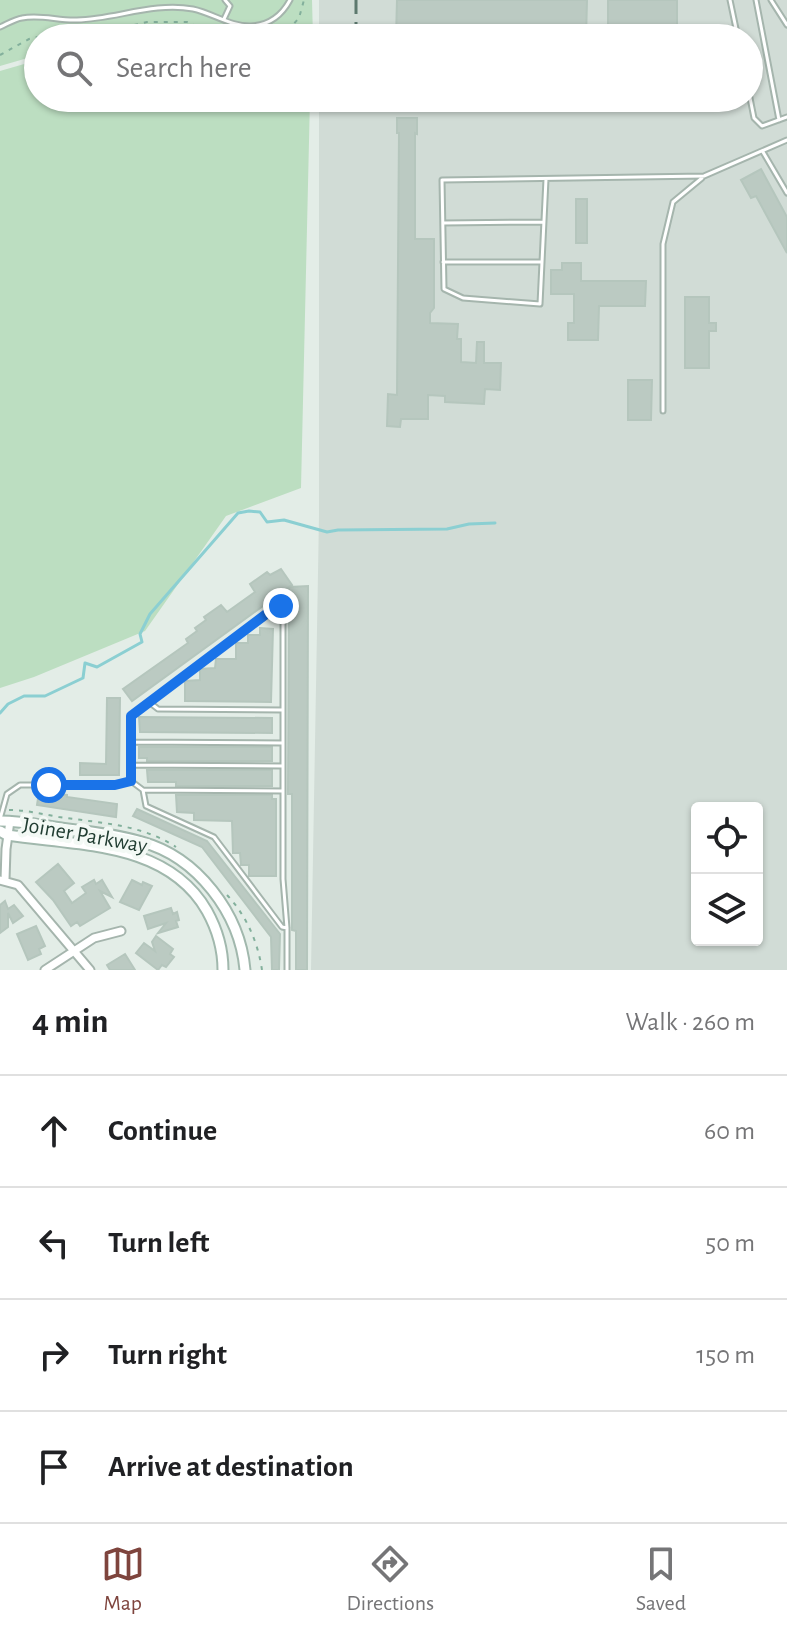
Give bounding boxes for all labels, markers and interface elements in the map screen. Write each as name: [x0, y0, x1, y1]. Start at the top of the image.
search box: [24, 24, 763, 112]
icon: search: [52, 46, 96, 90]
text: Search here: [116, 53, 252, 83]
route end: [263, 588, 299, 624]
route start: [31, 767, 67, 803]
map controls: [691, 802, 763, 946]
button: locate: [691, 802, 763, 874]
street label: Joiner Parkway: [21, 813, 150, 857]
button: layers: [691, 874, 763, 946]
text: 4 min: [32, 1005, 109, 1039]
text: Walk · 260 m: [625, 1009, 755, 1035]
icon: ahead: [32, 1109, 76, 1153]
text: Continue: [108, 1116, 217, 1146]
text: 60 m: [704, 1118, 755, 1144]
icon: left: [32, 1221, 76, 1265]
text: Turn left: [108, 1228, 209, 1258]
text: 50 m: [705, 1230, 755, 1256]
icon: right: [32, 1333, 76, 1377]
text: Turn right: [108, 1340, 227, 1370]
text: 150 m: [696, 1342, 755, 1368]
icon: arrive: [32, 1445, 76, 1489]
text: Arrive at destination: [108, 1452, 354, 1482]
tab: Map: [101, 1542, 145, 1616]
tab: Directions: [346, 1542, 434, 1616]
tab: Saved: [636, 1542, 686, 1616]

